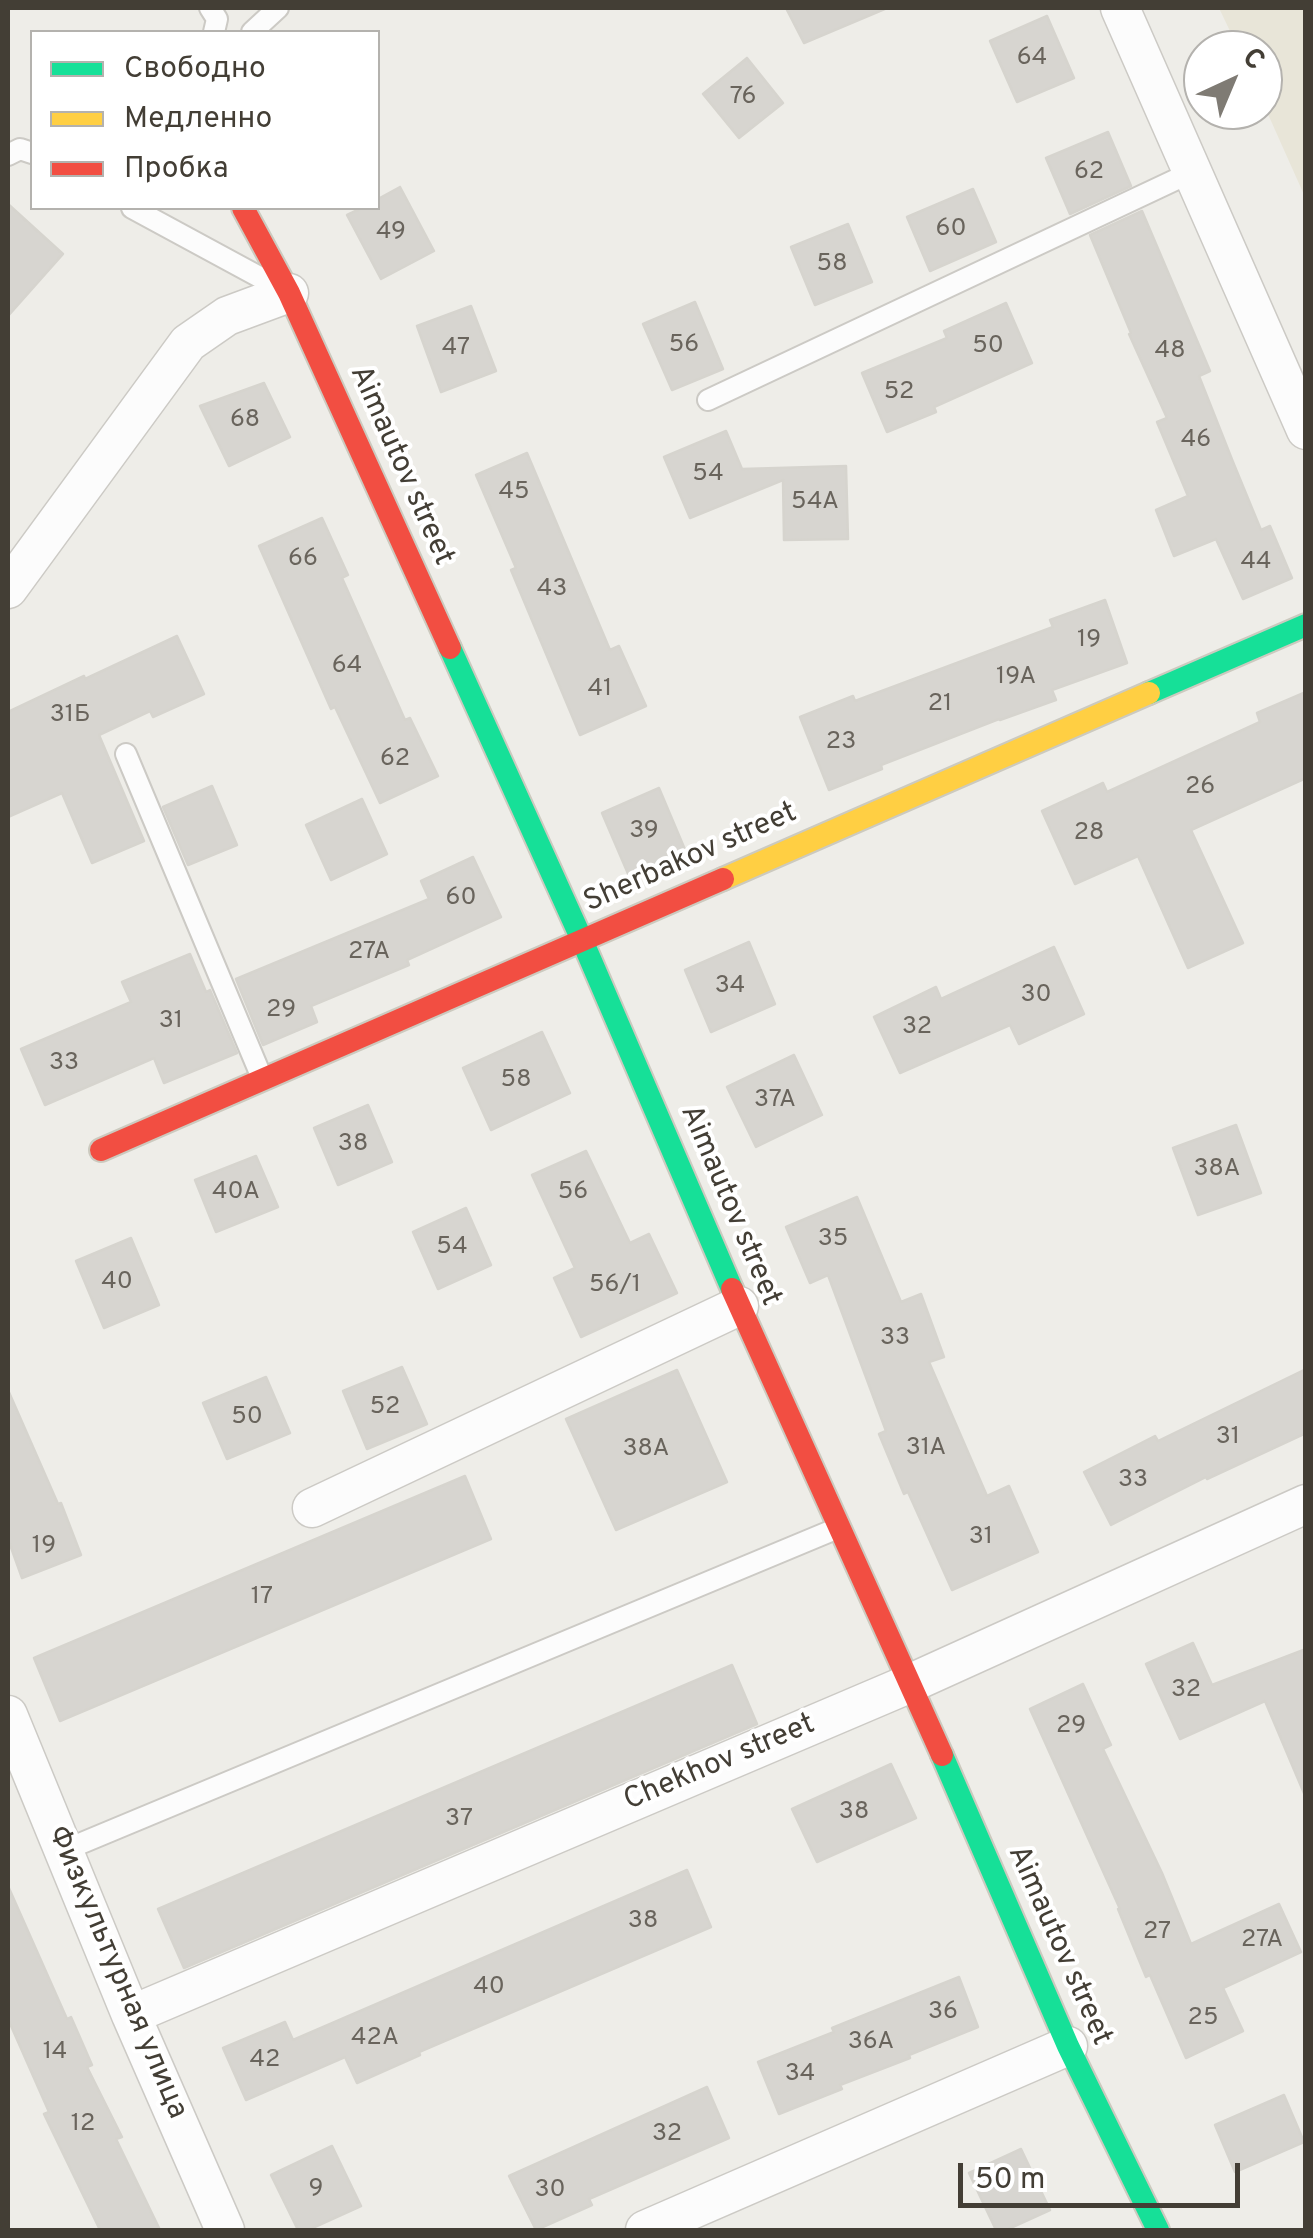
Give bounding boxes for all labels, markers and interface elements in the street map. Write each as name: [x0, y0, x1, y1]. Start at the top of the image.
legend: [30, 30, 380, 210]
north arrow: [1183, 30, 1283, 130]
text: С: [1234, 41, 1271, 79]
house number: 64: [1017, 44, 1047, 74]
text: Свободно: [124, 51, 266, 88]
house number: 76: [730, 83, 756, 113]
text: Медленно: [124, 101, 272, 138]
text: Пробка: [124, 151, 229, 188]
house number: 62: [1074, 158, 1104, 188]
house number: 60: [936, 215, 966, 245]
house number: 49: [376, 218, 406, 248]
house number: 58: [817, 250, 847, 280]
house number: 56: [669, 331, 699, 361]
house number: 50: [972, 332, 1004, 362]
house number: 47: [442, 334, 470, 364]
house number: 48: [1155, 337, 1185, 367]
street label: Aimautov street: [340, 360, 460, 572]
house number: 52: [884, 378, 914, 408]
house number: 68: [230, 406, 260, 436]
house number: 46: [1181, 426, 1211, 456]
house number: 54: [692, 460, 724, 490]
house number: 45: [498, 478, 530, 508]
house number: 54А: [791, 488, 839, 518]
house number: 66: [288, 545, 318, 575]
house number: 44: [1240, 548, 1272, 578]
house number: 43: [537, 575, 567, 605]
house number: 19: [1077, 626, 1101, 656]
house number: 64: [332, 652, 362, 682]
house number: 19А: [996, 663, 1036, 693]
house number: 41: [588, 675, 612, 705]
house number: 21: [928, 690, 952, 720]
house number: 31Б: [50, 701, 90, 731]
house number: 23: [826, 728, 856, 758]
house number: 62: [380, 745, 410, 775]
house number: 26: [1185, 773, 1215, 803]
street label: Sherbakov street: [579, 796, 803, 922]
house number: 39: [629, 817, 659, 847]
house number: 28: [1074, 819, 1104, 849]
house number: 60: [446, 884, 476, 914]
house number: 27А: [348, 938, 390, 968]
house number: 34: [715, 972, 745, 1002]
house number: 30: [1021, 981, 1051, 1011]
house number: 29: [266, 996, 296, 1026]
house number: 31: [159, 1007, 183, 1037]
house number: 32: [902, 1013, 932, 1043]
house number: 33: [49, 1049, 79, 1079]
house number: 58: [501, 1066, 531, 1096]
house number: 37А: [754, 1086, 796, 1116]
street label: Aimautov street: [670, 1100, 788, 1312]
house number: 38: [338, 1130, 368, 1160]
house number: 38А: [1193, 1155, 1241, 1185]
house number: 40А: [212, 1178, 260, 1208]
house number: 56: [558, 1178, 588, 1208]
house number: 35: [818, 1225, 848, 1255]
house number: 54: [436, 1233, 468, 1263]
house number: 40: [101, 1268, 133, 1298]
house number: 56/1: [589, 1271, 641, 1301]
house number: 33: [880, 1324, 910, 1354]
house number: 52: [370, 1393, 400, 1423]
house number: 50: [231, 1403, 263, 1433]
house number: 31: [1216, 1423, 1240, 1453]
house number: 31А: [906, 1434, 946, 1464]
house number: 38А: [622, 1435, 670, 1465]
house number: 33: [1118, 1466, 1148, 1496]
house number: 31: [969, 1523, 993, 1553]
house number: 19: [32, 1532, 56, 1562]
house number: 17: [251, 1583, 273, 1613]
house number: 32: [1171, 1676, 1201, 1706]
street label: Chekhov street: [619, 1708, 821, 1820]
house number: 29: [1056, 1712, 1086, 1742]
house number: 38: [839, 1798, 869, 1828]
house number: 37: [445, 1805, 473, 1835]
street label: Физкультурная улица: [38, 1821, 194, 2125]
street label: Aimautov street: [998, 1840, 1118, 2052]
house number: 38: [628, 1907, 658, 1937]
house number: 27: [1143, 1918, 1171, 1948]
house number: 27А: [1241, 1926, 1283, 1956]
house number: 40: [473, 1973, 505, 2003]
house number: 36: [928, 1998, 958, 2028]
house number: 25: [1188, 2004, 1218, 2034]
house number: 42А: [351, 2024, 399, 2054]
house number: 36А: [848, 2028, 894, 2058]
house number: 14: [43, 2038, 67, 2068]
house number: 42: [250, 2046, 280, 2076]
house number: 34: [785, 2060, 815, 2090]
house number: 12: [71, 2110, 95, 2140]
house number: 32: [652, 2120, 682, 2150]
scale bar: [963, 2143, 1246, 2205]
text: 50 m: [975, 2162, 1045, 2199]
house number: 9: [309, 2175, 323, 2205]
house number: 30: [535, 2176, 565, 2206]

